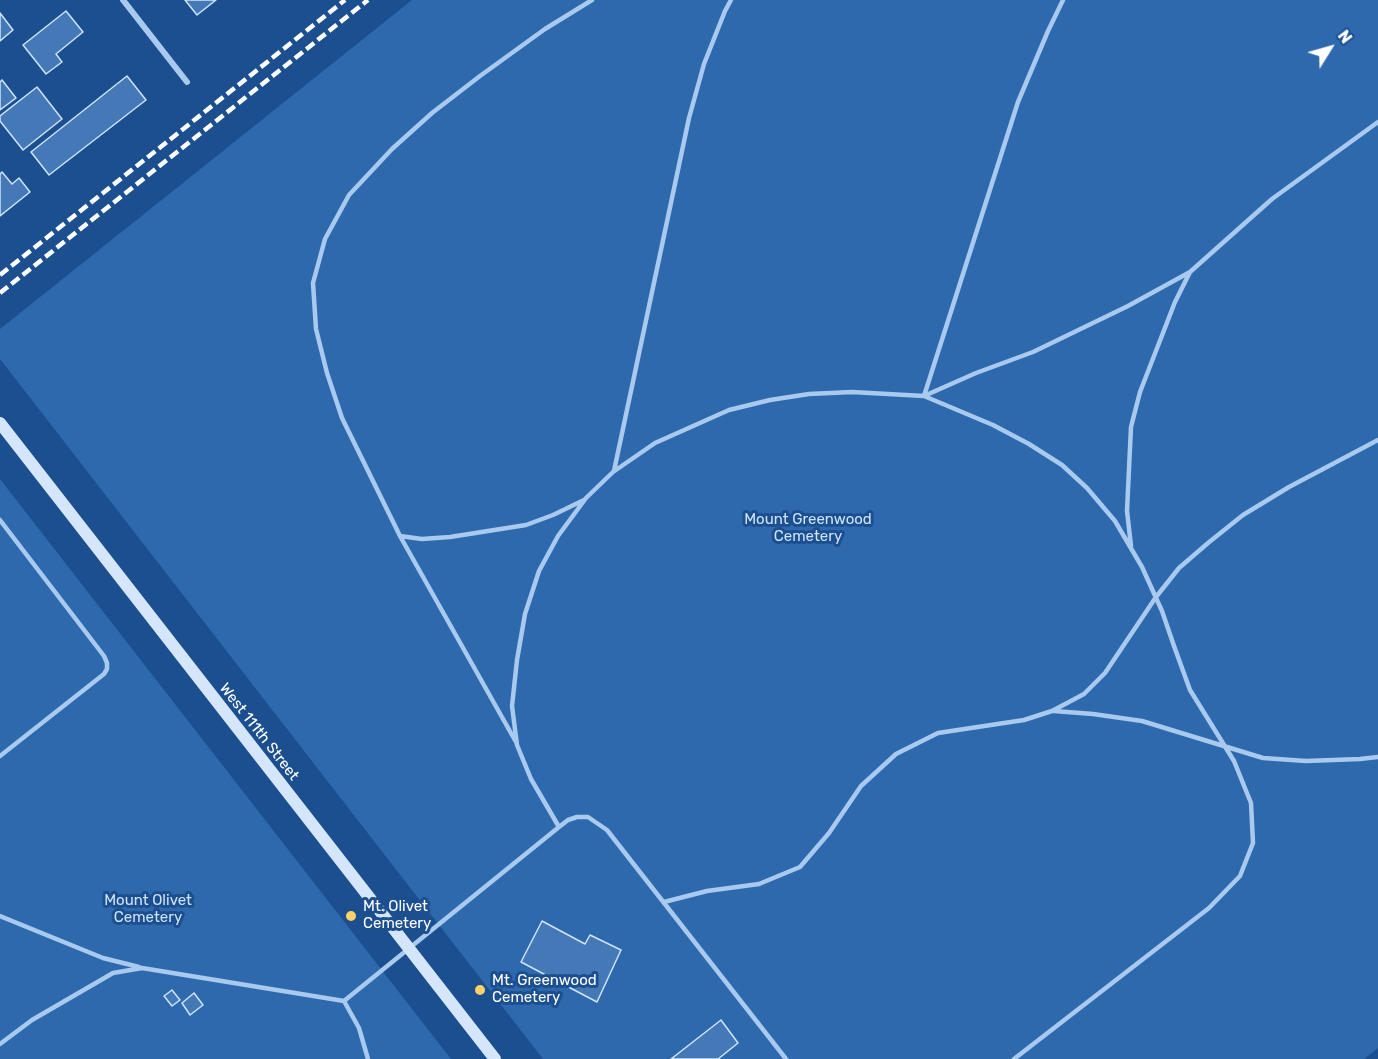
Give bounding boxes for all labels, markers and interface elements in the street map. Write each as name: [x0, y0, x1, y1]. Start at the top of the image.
north arrow: [1300, 18, 1360, 78]
text: N: [1334, 27, 1356, 47]
park label: Mount Greenwood Cemetery: [744, 511, 872, 546]
street label: West 111th Street: [215, 680, 303, 784]
park label: Mount Olivet Cemetery: [104, 892, 192, 927]
place label: Mt. Olivet Cemetery: [363, 898, 431, 933]
marker: Mt. Olivet Cemetery: [344, 909, 358, 923]
place label: Mt. Greenwood Cemetery: [492, 972, 597, 1007]
marker: Mt. Greenwood Cemetery: [473, 983, 487, 997]

